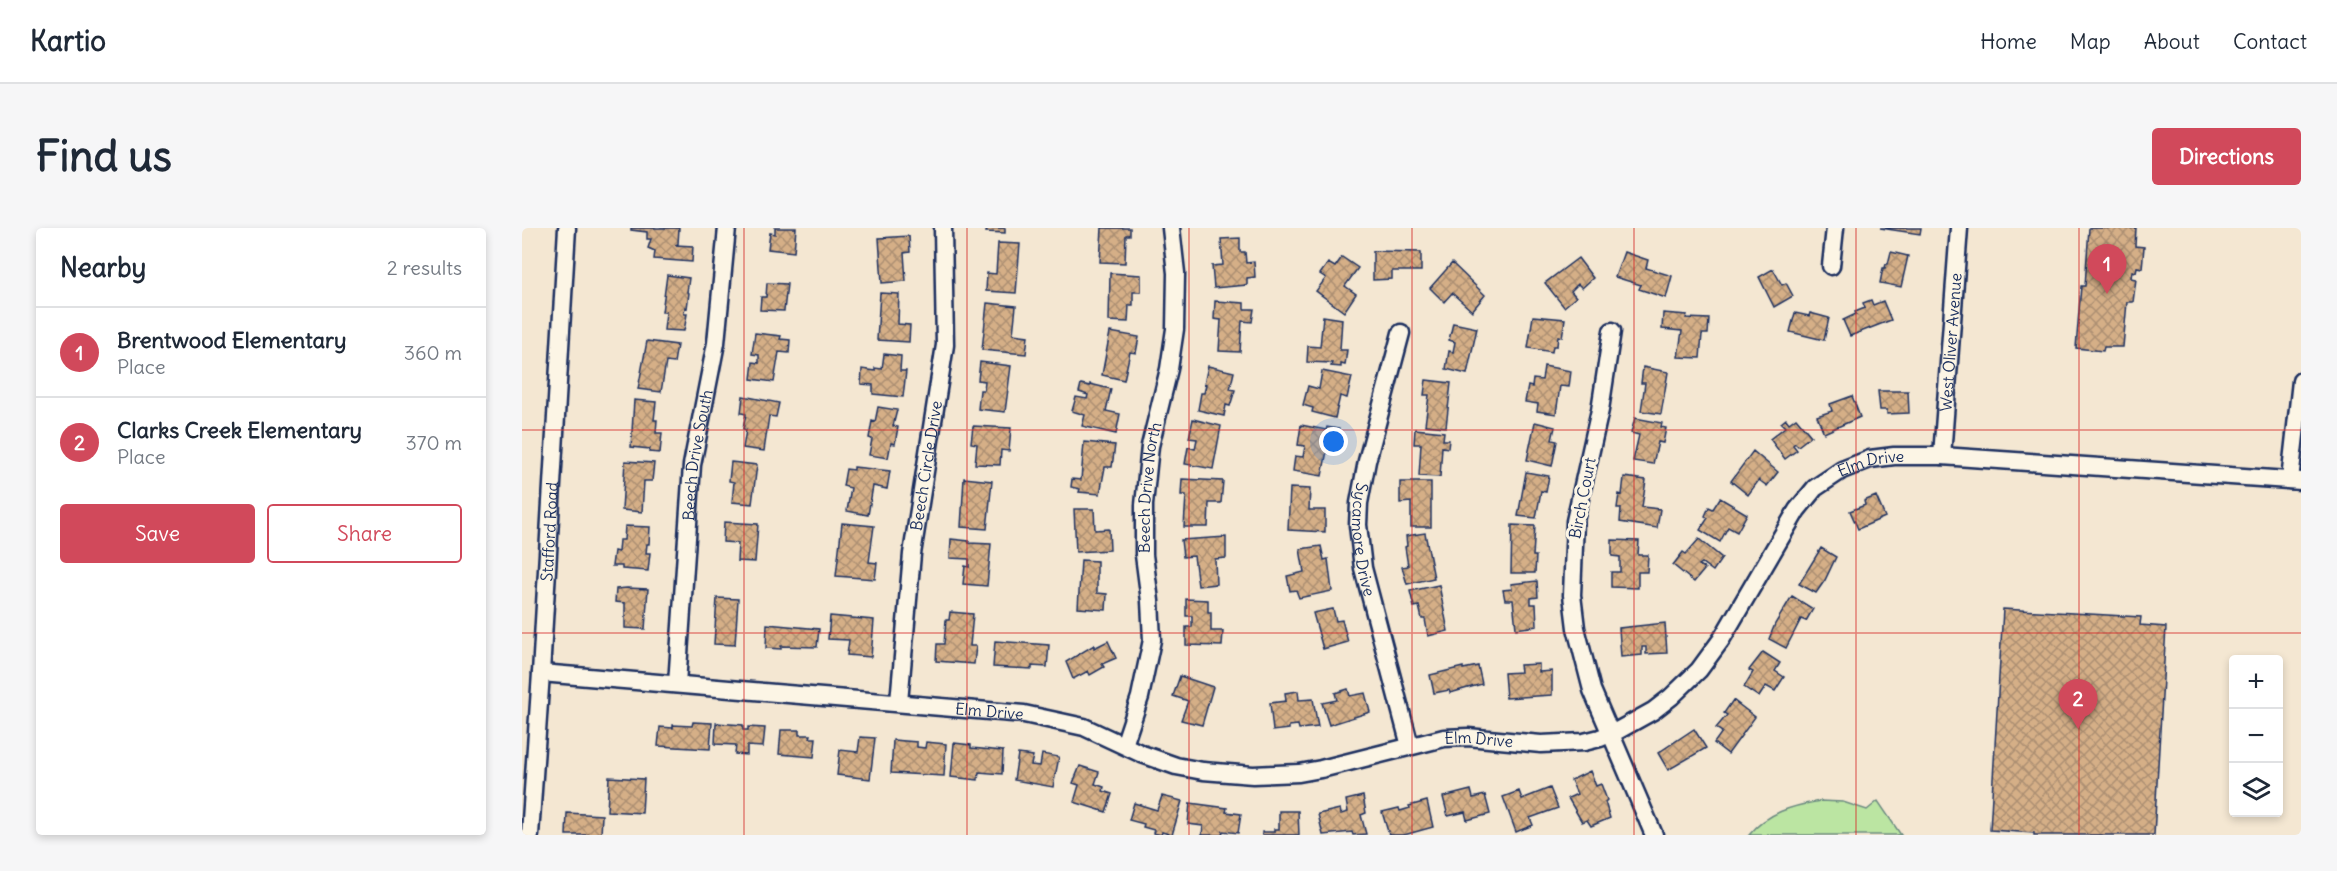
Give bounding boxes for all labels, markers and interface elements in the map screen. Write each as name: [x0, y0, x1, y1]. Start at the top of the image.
text: Kartio: [30, 23, 106, 59]
text: Home: [1980, 28, 2037, 55]
text: Map: [2070, 28, 2111, 55]
text: About: [2144, 28, 2200, 55]
text: Contact: [2233, 28, 2307, 55]
button: Directions: [2152, 128, 2301, 185]
text: Find us: [36, 130, 172, 182]
pin: 1: [2088, 244, 2126, 294]
text: Nearby: [60, 251, 146, 284]
text: 2 results: [387, 255, 462, 280]
street label: West Oliver Avenue: [1935, 272, 1966, 412]
text: Brentwood Elementary: [117, 326, 347, 354]
text: 1: [76, 340, 83, 365]
text: 360 m: [404, 340, 462, 365]
text: Place: [117, 354, 165, 379]
street label: Beech Drive South: [678, 388, 717, 521]
street label: Beech Circle Drive: [906, 399, 946, 532]
text: Clarks Creek Elementary: [117, 416, 362, 444]
street label: Beech Drive North: [1134, 420, 1166, 553]
your location: [1319, 427, 1348, 456]
text: 2: [74, 430, 85, 455]
text: 370 m: [405, 430, 462, 455]
text: Place: [117, 444, 165, 469]
street label: Elm Drive: [1834, 446, 1904, 481]
street label: Birch Court: [1564, 455, 1600, 540]
street label: Stafford Road: [536, 481, 562, 582]
street label: Sycamore Drive: [1348, 481, 1380, 598]
button: Save: [60, 504, 255, 563]
button: Share: [267, 504, 462, 563]
map controls: [2229, 655, 2283, 817]
button: +: [2229, 655, 2283, 709]
pin: 2: [2058, 680, 2098, 729]
street label: Elm Drive: [954, 698, 1024, 724]
button: −: [2229, 709, 2283, 763]
street label: Elm Drive: [1444, 727, 1514, 751]
button: layers: [2229, 763, 2283, 817]

